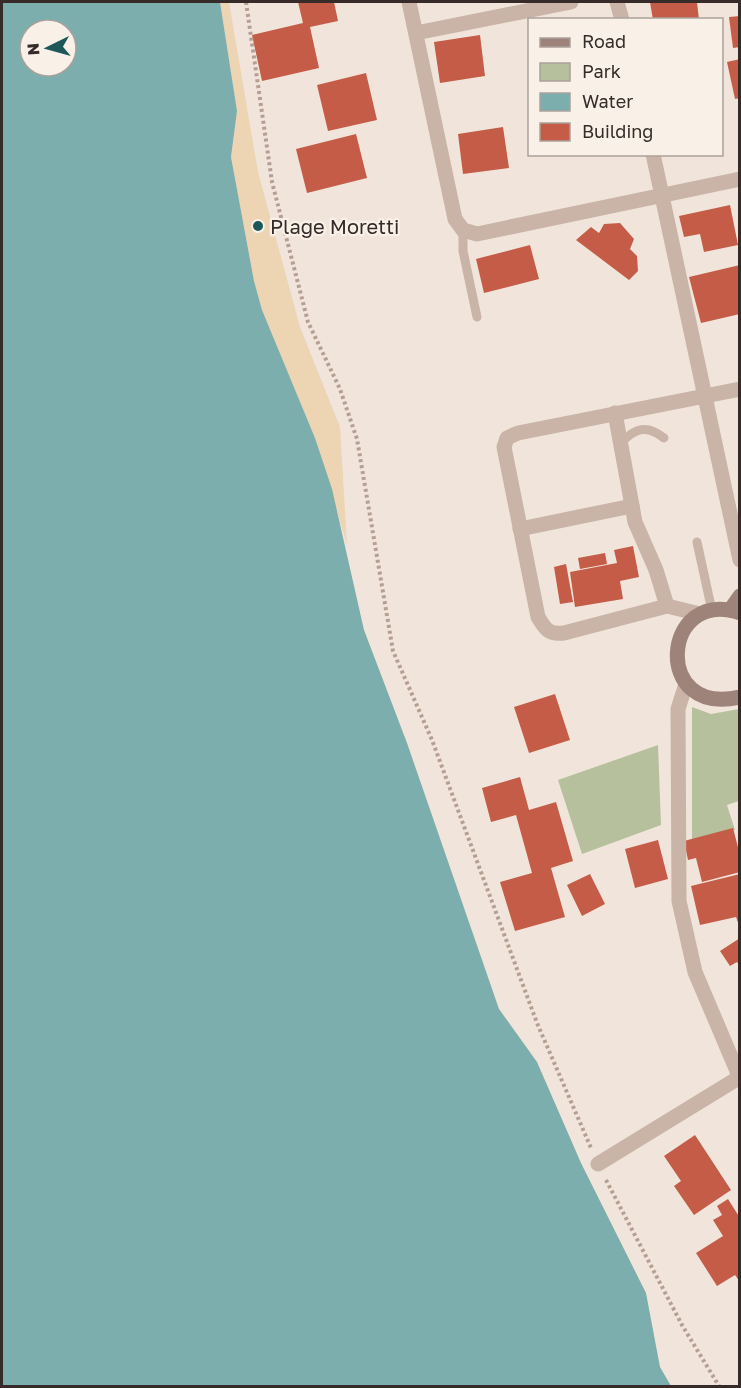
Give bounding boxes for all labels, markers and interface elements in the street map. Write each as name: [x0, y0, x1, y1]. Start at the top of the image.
north arrow: [18, 18, 78, 78]
legend: [528, 18, 723, 156]
text: Road: [582, 30, 626, 52]
text: N: [23, 42, 44, 56]
text: Park: [582, 60, 621, 82]
text: Water: [582, 90, 633, 112]
text: Building: [582, 120, 653, 142]
place label: Plage Moretti: [270, 214, 399, 238]
marker: Plage Moretti: [251, 219, 265, 233]

